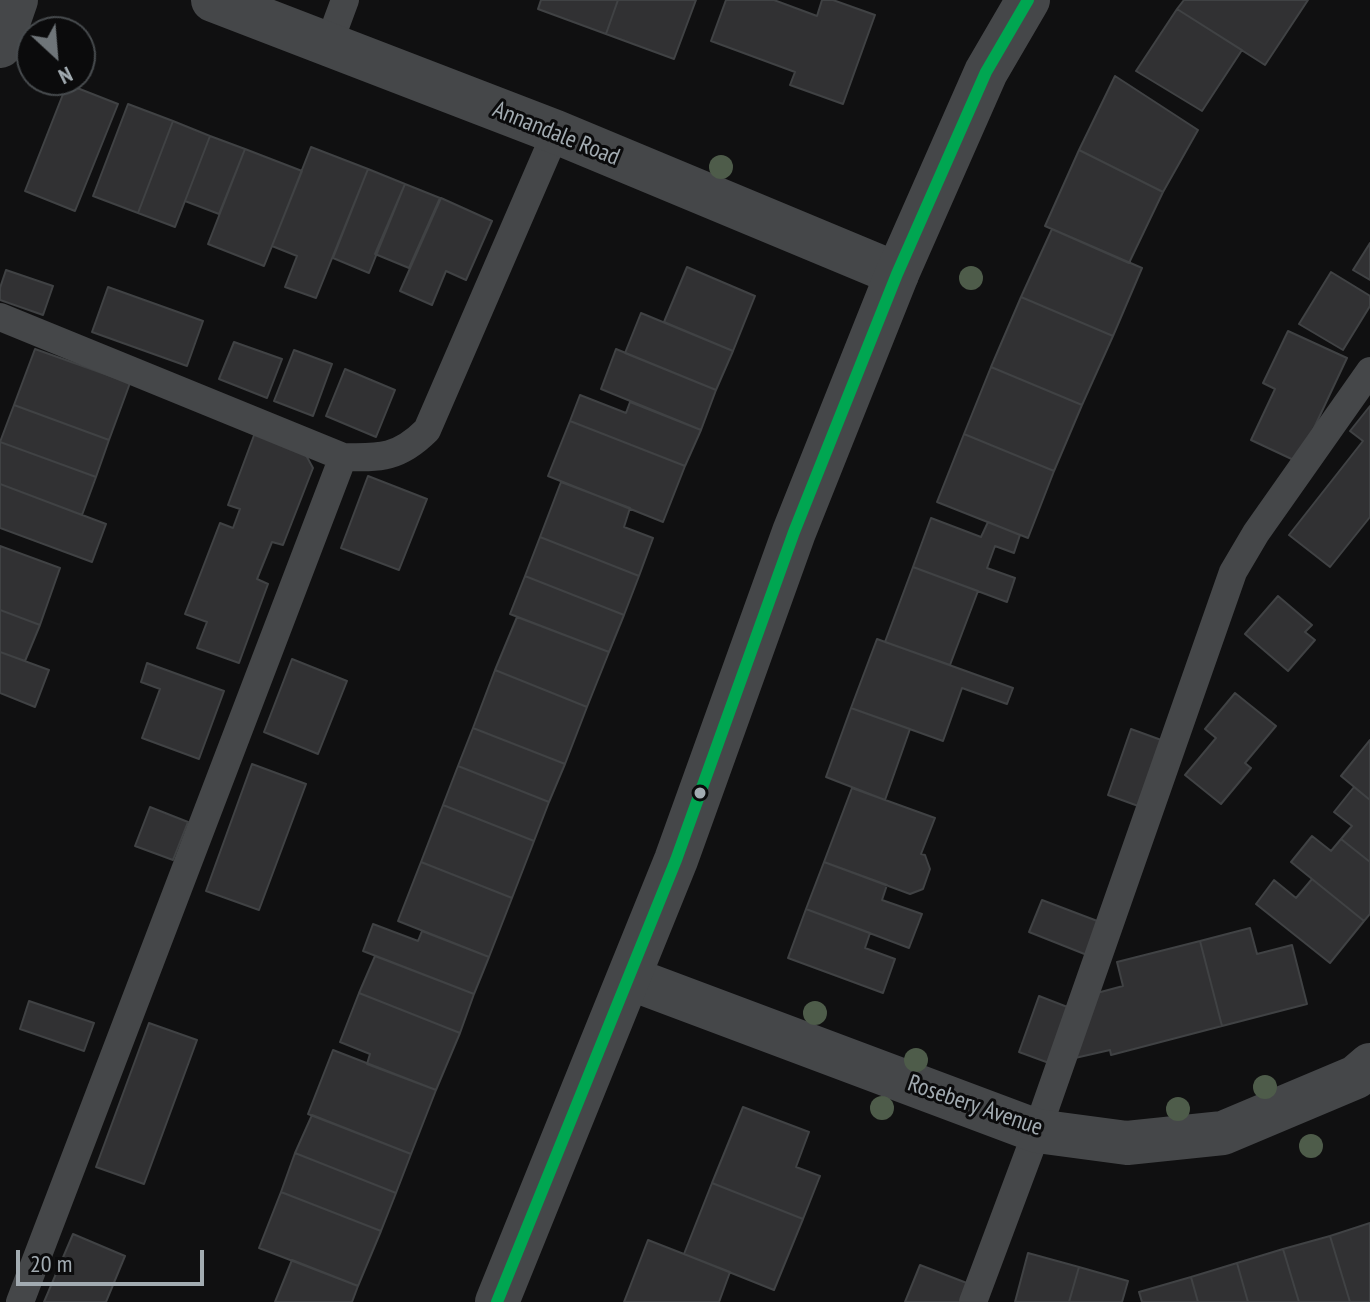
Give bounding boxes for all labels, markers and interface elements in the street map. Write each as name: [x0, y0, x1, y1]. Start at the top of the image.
north arrow: [16, 16, 96, 96]
text: N: [54, 61, 77, 91]
street label: Annandale Road: [488, 96, 624, 172]
unlabelled marker: [692, 785, 708, 801]
street label: Rosebery Avenue: [904, 1069, 1046, 1143]
scale bar: [20, 1234, 208, 1284]
text: 20 m: [30, 1248, 72, 1279]

